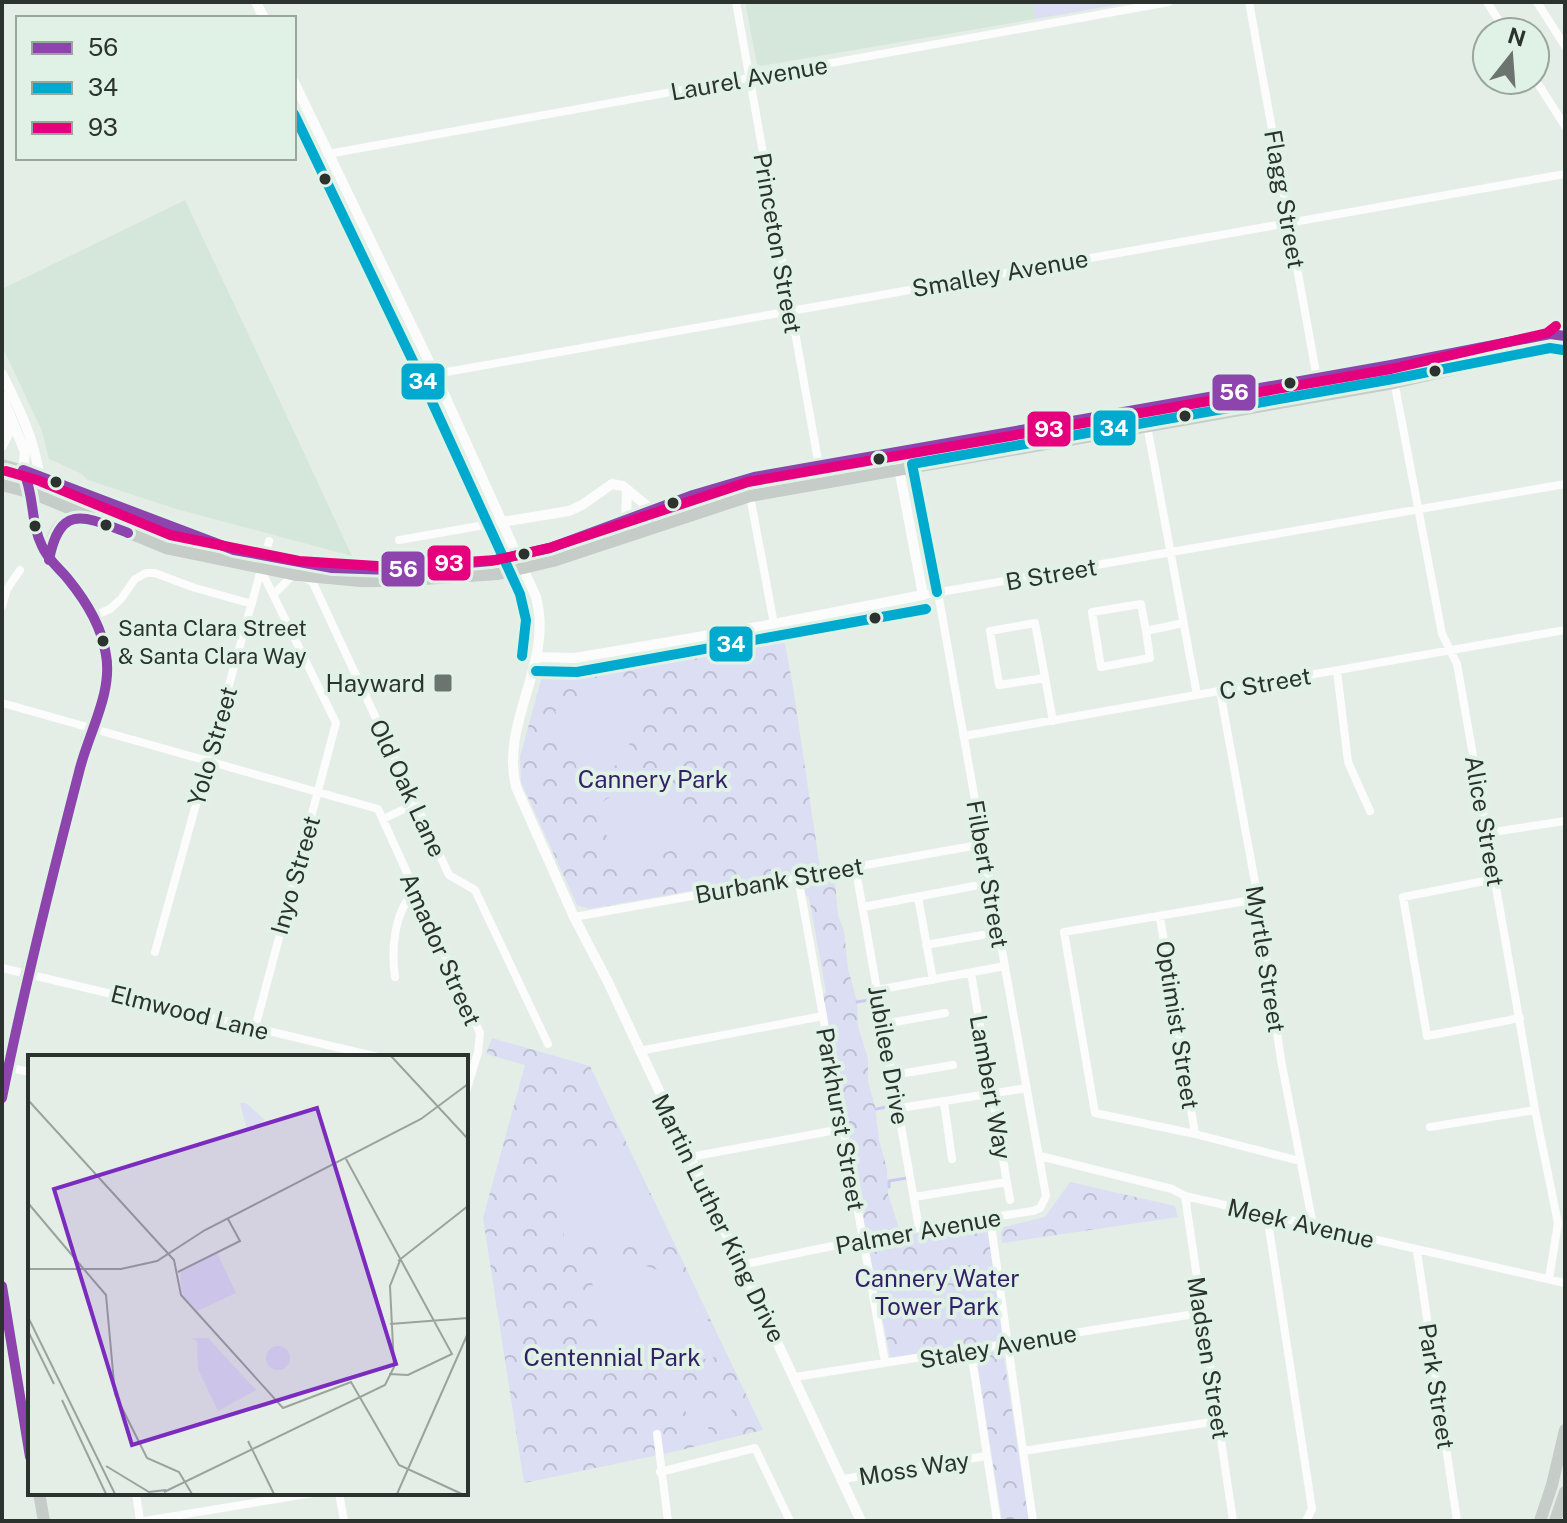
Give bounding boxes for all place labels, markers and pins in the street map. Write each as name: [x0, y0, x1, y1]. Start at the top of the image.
unlabelled marker: [317, 171, 333, 187]
unlabelled marker: [1427, 363, 1443, 379]
unlabelled marker: [1282, 375, 1298, 391]
unlabelled marker: [1177, 408, 1193, 424]
unlabelled marker: [871, 451, 887, 467]
unlabelled marker: [48, 474, 64, 490]
unlabelled marker: [665, 495, 681, 511]
unlabelled marker: [98, 517, 114, 533]
unlabelled marker: [27, 518, 43, 534]
unlabelled marker: [516, 546, 532, 562]
unlabelled marker: [867, 610, 883, 626]
place label: Santa Clara Street & Santa Clara Way: [118, 615, 307, 669]
marker: Santa Clara Street & Santa Clara Way: [95, 633, 111, 649]
place label: Hayward: [326, 669, 425, 697]
marker: Hayward: [432, 672, 454, 694]

